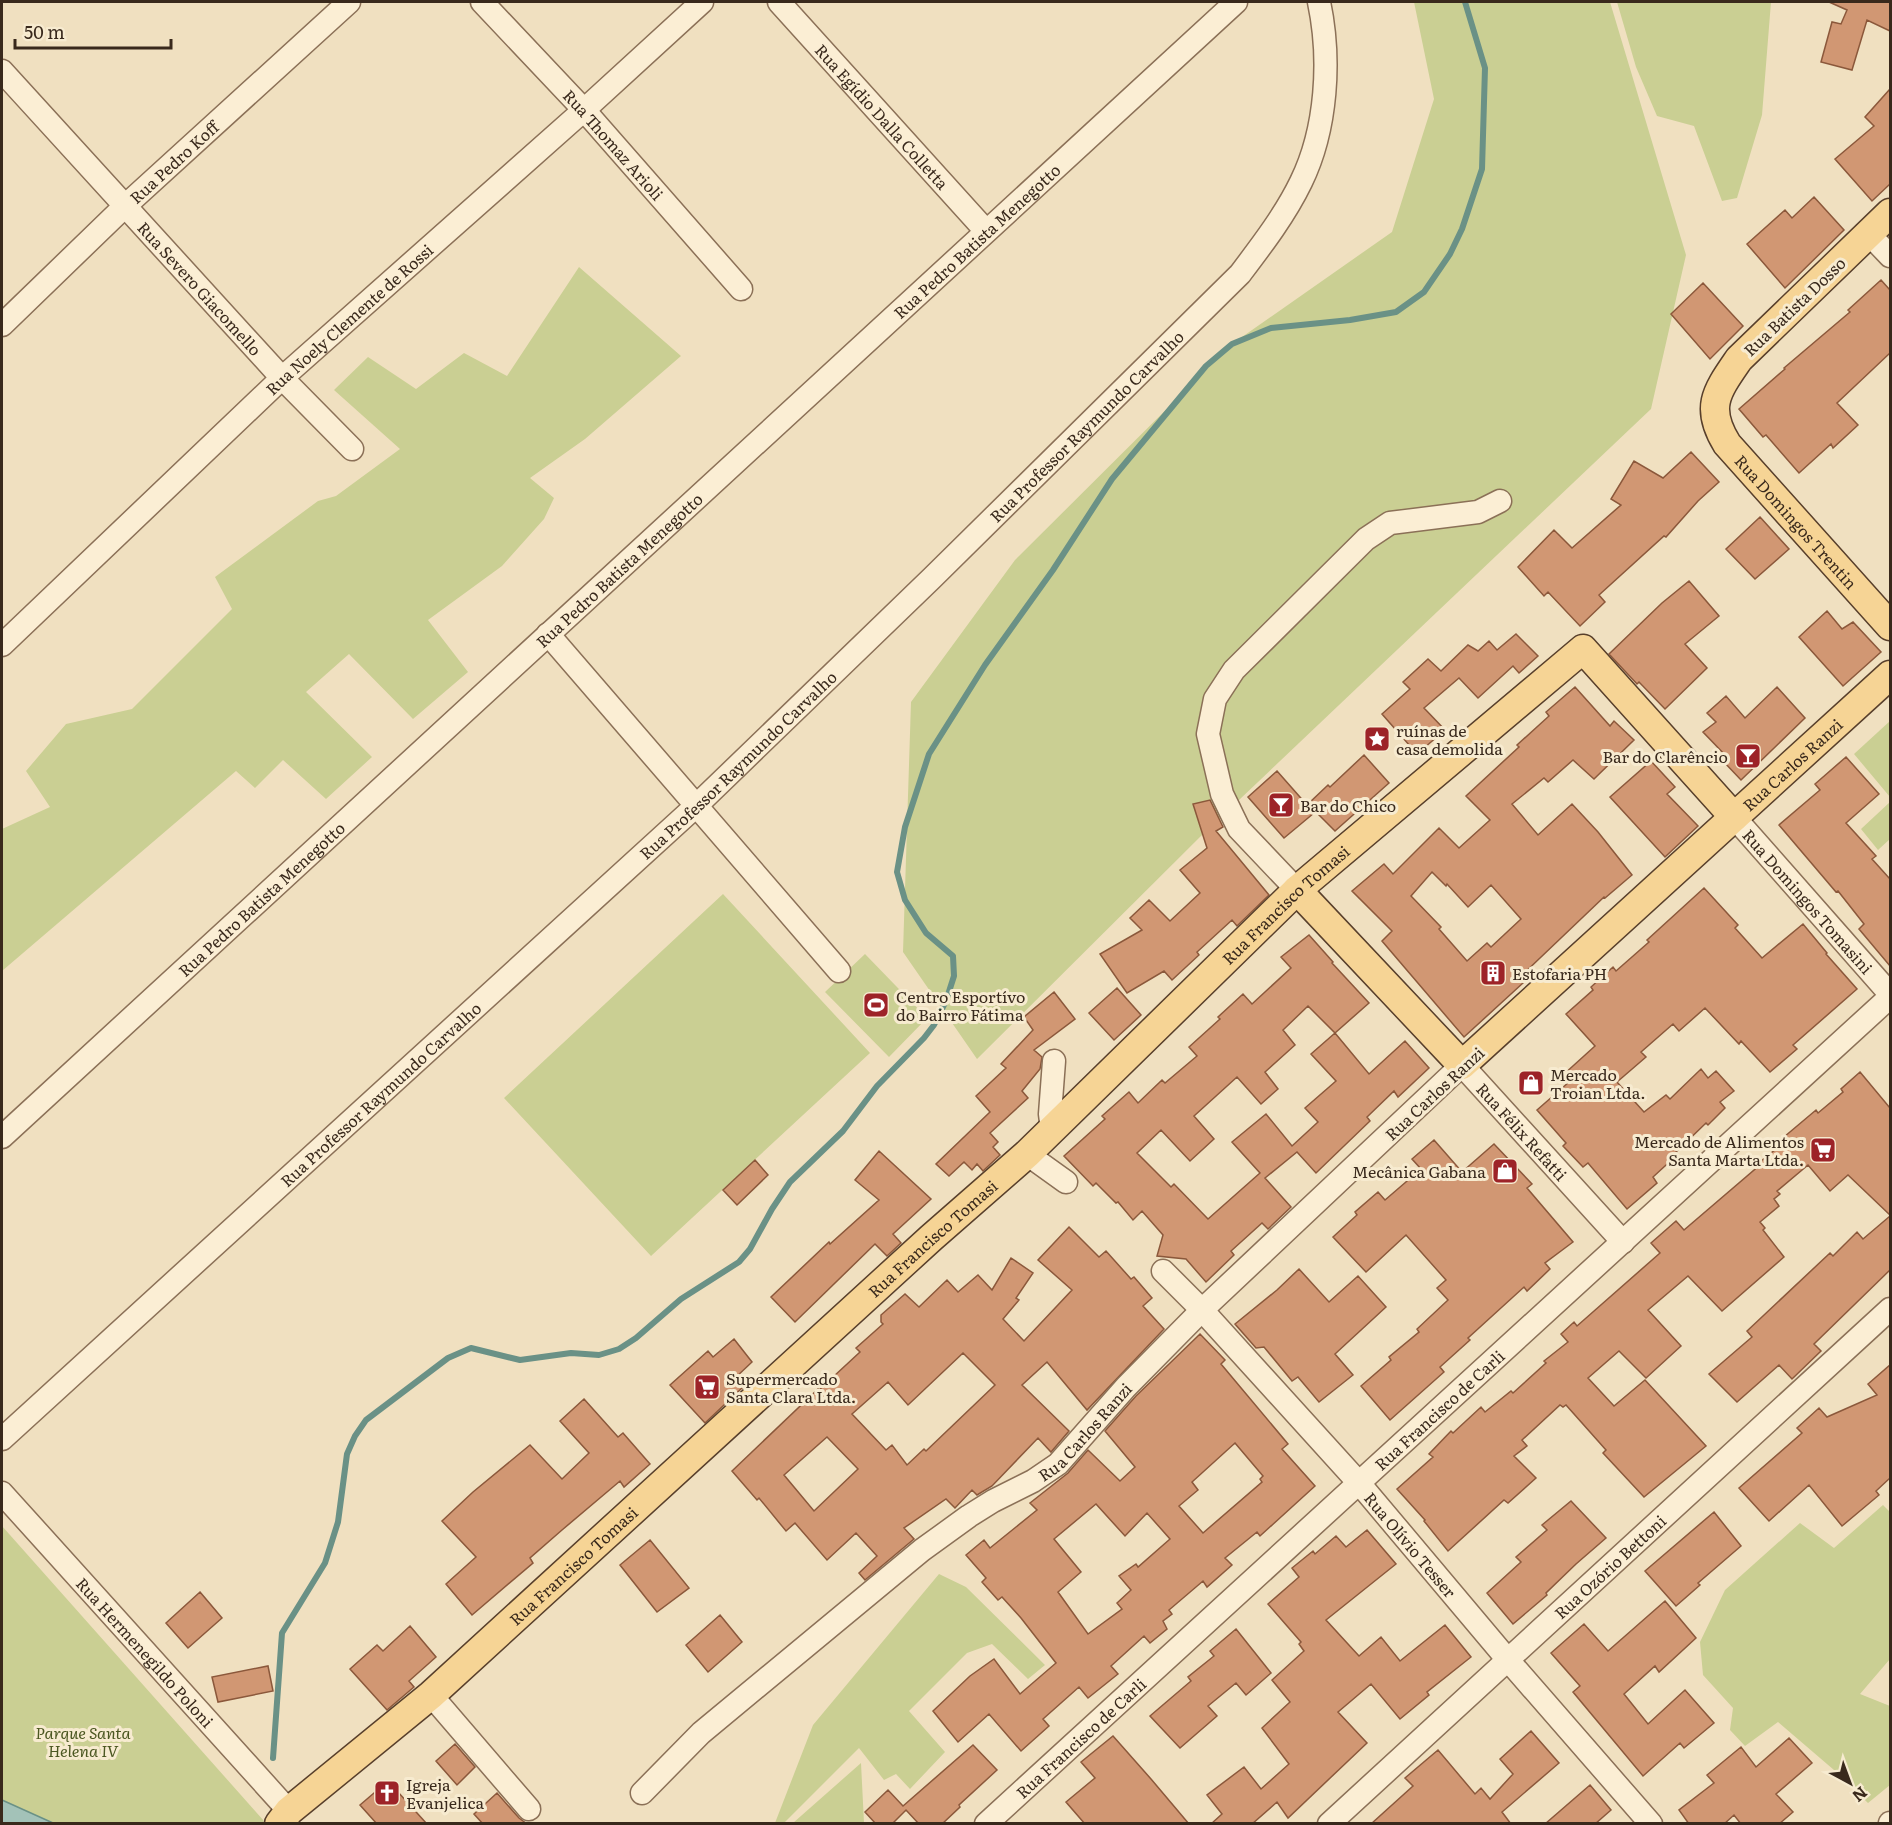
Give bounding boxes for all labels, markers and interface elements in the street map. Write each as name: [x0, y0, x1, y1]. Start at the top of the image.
scale bar: [15, 12, 171, 50]
text: 50 m: [24, 18, 65, 45]
street label: Rua Egídio Dalla Colletta: [810, 38, 955, 195]
street label: Rua Thomaz Arioli: [558, 84, 670, 205]
street label: Rua Pedro Koff: [124, 114, 225, 209]
street label: Rua Pedro Batista Menegotto: [888, 158, 1065, 324]
street label: Rua Severo Giacomello: [133, 216, 268, 361]
street label: Rua Noely Clemente de Rossi: [260, 238, 438, 400]
street label: Rua Batista Dosso: [1738, 251, 1850, 361]
street label: Rua Professor Raymundo Carvalho: [984, 324, 1189, 527]
street label: Rua Domingos Trentin: [1730, 449, 1864, 595]
street label: Rua Pedro Batista Menegotto: [530, 487, 707, 653]
street label: Rua Professor Raymundo Carvalho: [634, 665, 842, 864]
street label: Rua Carlos Ranzi: [1737, 712, 1847, 816]
place label: ruínas de casa demolida: [1396, 718, 1503, 760]
place icon: ruínas de casa demolida: [1362, 724, 1392, 754]
bar icon: Bar do Clarêncio: [1733, 741, 1763, 771]
place label: Bar do Clarêncio: [1602, 744, 1728, 768]
bar icon: Bar do Chico: [1266, 790, 1296, 820]
place label: Bar do Chico: [1300, 793, 1396, 817]
street label: Rua Pedro Batista Menegotto: [172, 816, 350, 982]
street label: Rua Domingos Tomasini: [1737, 823, 1879, 979]
street label: Rua Francisco Tomasi: [1216, 839, 1354, 970]
building icon: Estofaria PH: [1478, 958, 1508, 988]
place label: Estofaria PH: [1512, 961, 1607, 985]
place label: Centro Esportívo do Bairro Fátima: [896, 984, 1025, 1026]
sports icon: Centro Esportívo do Bairro Fátima: [861, 990, 891, 1020]
street label: Rua Professor Raymundo Carvalho: [274, 996, 486, 1192]
street label: Rua Carlos Ranzi: [1379, 1041, 1489, 1145]
place label: Mercado Troian Ltda.: [1550, 1062, 1646, 1104]
shop icon: Mercado Troian Ltda.: [1516, 1068, 1546, 1098]
street label: Rua Félix Refatti: [1471, 1077, 1573, 1186]
place label: Mercado de Alimentos Santa Marta Ltda.: [1634, 1129, 1804, 1171]
supermarket icon: Mercado de Alimentos Santa Marta Ltda.: [1808, 1135, 1838, 1165]
shop icon: Mecânica Gabana: [1490, 1156, 1520, 1186]
place label: Mecânica Gabana: [1352, 1159, 1486, 1183]
street label: Rua Francisco Tomasi: [862, 1174, 1002, 1302]
street label: Rua Francisco de Carli: [1369, 1344, 1509, 1475]
place label: Supermercado Santa Clara Ltda.: [726, 1366, 856, 1408]
supermarket icon: Supermercado Santa Clara Ltda.: [692, 1372, 722, 1402]
street label: Rua Carlos Ranzi: [1033, 1377, 1137, 1486]
street label: Rua Olívio Tesser: [1359, 1486, 1462, 1603]
street label: Rua Francisco Tomasi: [503, 1500, 642, 1630]
street label: Rua Ozório Bettoni: [1548, 1509, 1671, 1624]
street label: Rua Hermenegildo Poloni: [71, 1571, 220, 1732]
street label: Rua Francisco de Carli: [1010, 1672, 1151, 1803]
park label: Parque Santa Helena IV: [35, 1720, 132, 1762]
north arrow: [1820, 1753, 1880, 1813]
place label: Igreja Evanjelica: [406, 1772, 485, 1814]
church icon: Igreja Evanjelica: [372, 1778, 402, 1808]
text: N: [1848, 1782, 1873, 1809]

